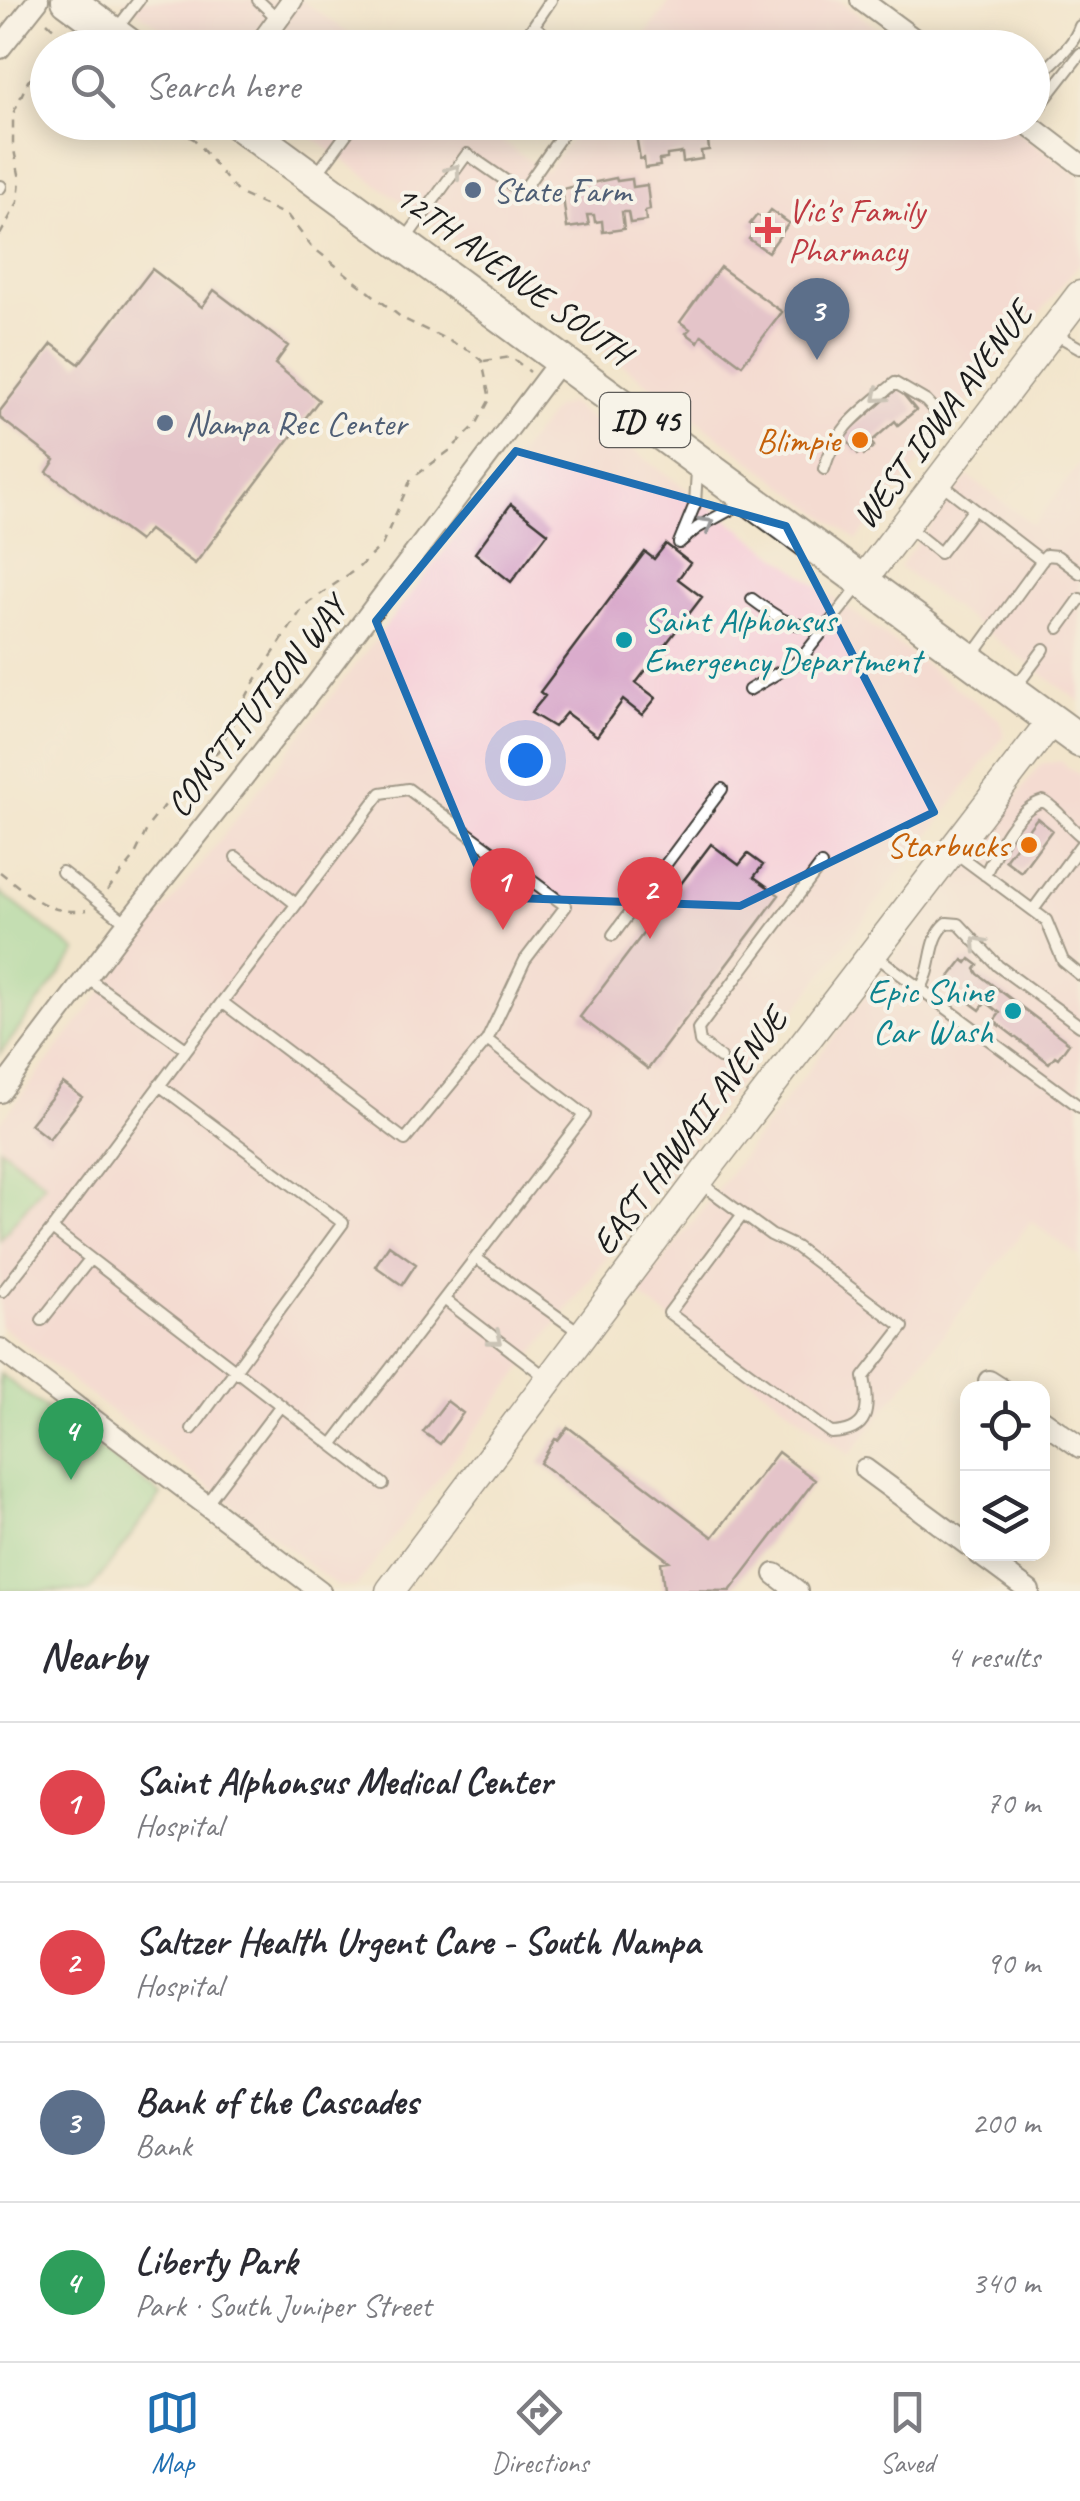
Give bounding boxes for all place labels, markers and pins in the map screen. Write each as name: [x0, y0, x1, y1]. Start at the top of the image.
place label: State Farm: [493, 168, 634, 213]
marker: State Farm: [462, 179, 484, 201]
place label: Vic's Family Pharmacy: [788, 188, 928, 273]
marker: Vic's Family Pharmacy: [757, 219, 779, 241]
pin: 3: [784, 278, 850, 360]
place label: Nampa Rec Center: [185, 401, 409, 446]
marker: Nampa Rec Center: [154, 412, 176, 434]
place label: Blimpie: [756, 418, 843, 463]
marker: Blimpie: [849, 429, 871, 451]
place label: Saint Alphonsus Emergency Department: [644, 598, 925, 683]
marker: Saint Alphonsus Emergency Department: [613, 629, 635, 651]
place label: Starbucks: [886, 823, 1012, 868]
marker: Starbucks: [1018, 834, 1040, 856]
pin: 1: [470, 848, 536, 930]
pin: 2: [618, 856, 682, 939]
place label: Epic Shine Car Wash: [867, 969, 996, 1054]
marker: Epic Shine Car Wash: [1002, 1000, 1024, 1022]
pin: 4: [38, 1398, 104, 1480]

